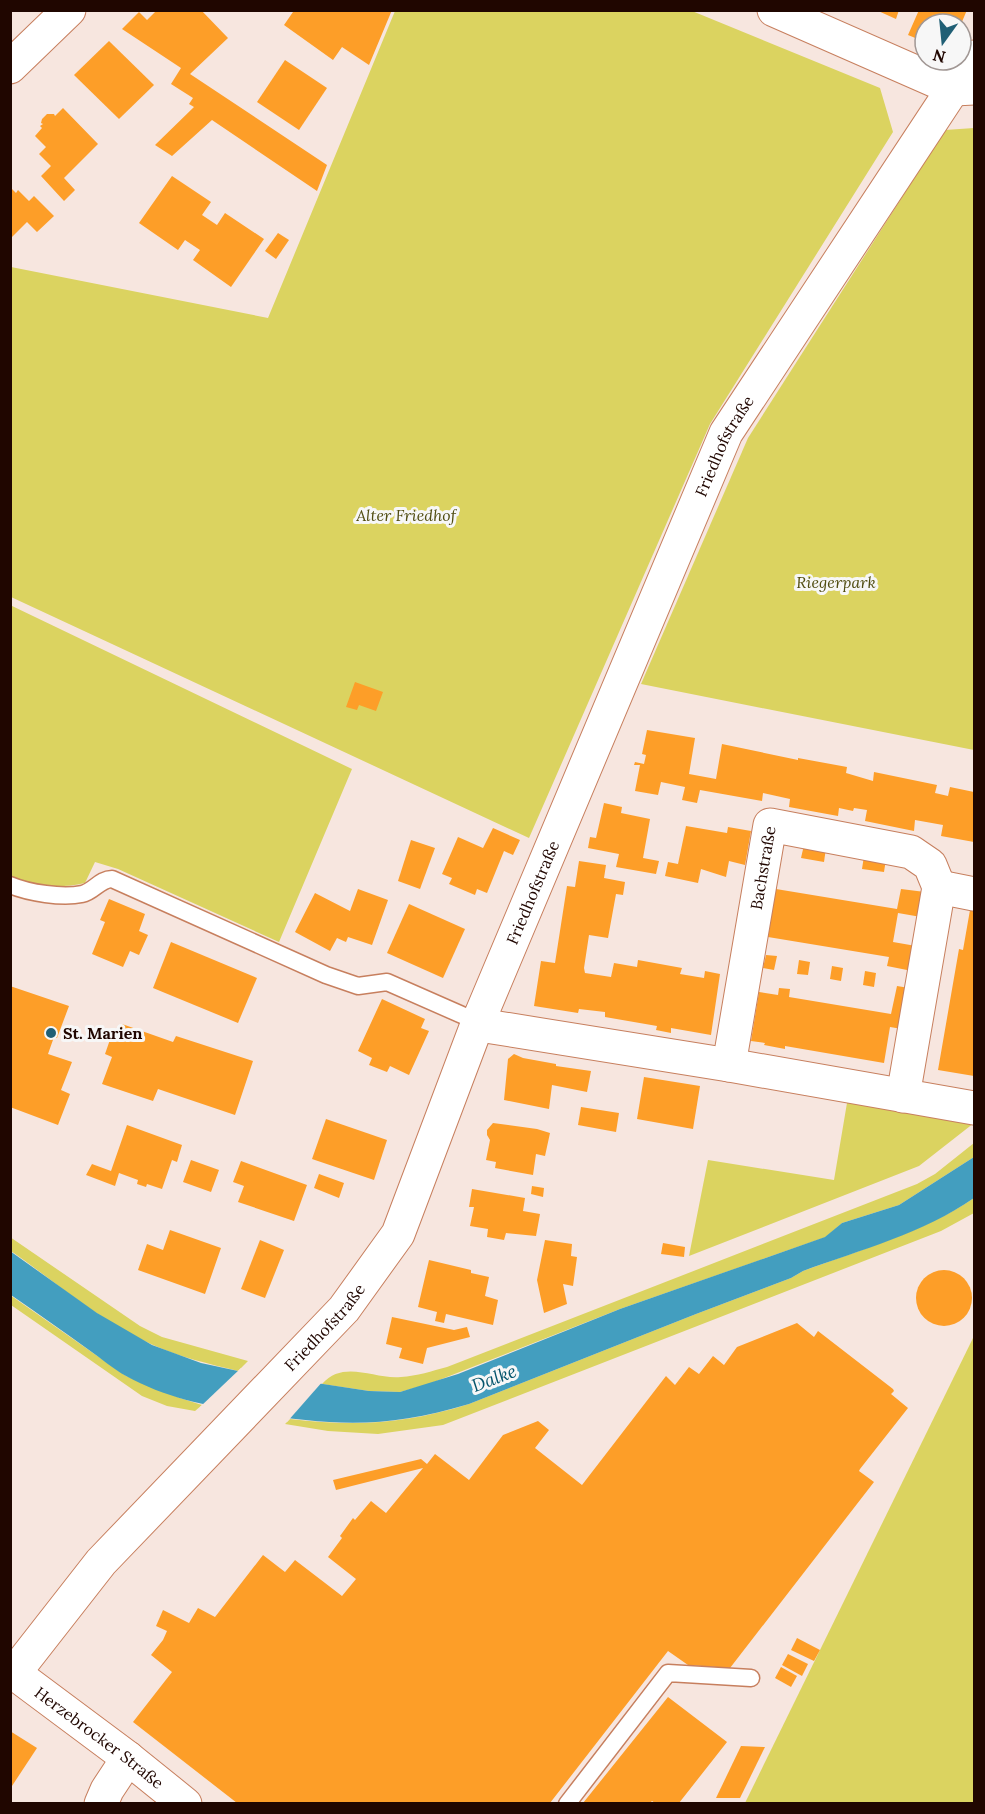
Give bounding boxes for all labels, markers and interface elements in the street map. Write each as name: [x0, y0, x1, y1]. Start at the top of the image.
north arrow: [913, 12, 973, 72]
text: N: [931, 45, 948, 68]
street label: Friedhofstraße: [690, 391, 758, 499]
park label: Alter Friedhof: [355, 505, 458, 525]
park label: Riegerpark: [796, 572, 876, 592]
street label: Bachstraße: [746, 824, 780, 911]
street label: Friedhofstraße: [502, 837, 563, 947]
place label: St. Marien: [63, 1023, 143, 1043]
marker: St. Marien: [44, 1026, 58, 1040]
street label: Friedhofstraße: [280, 1279, 369, 1375]
water label: Dalke: [468, 1359, 520, 1397]
street label: Herzebrocker Straße: [31, 1682, 168, 1793]

